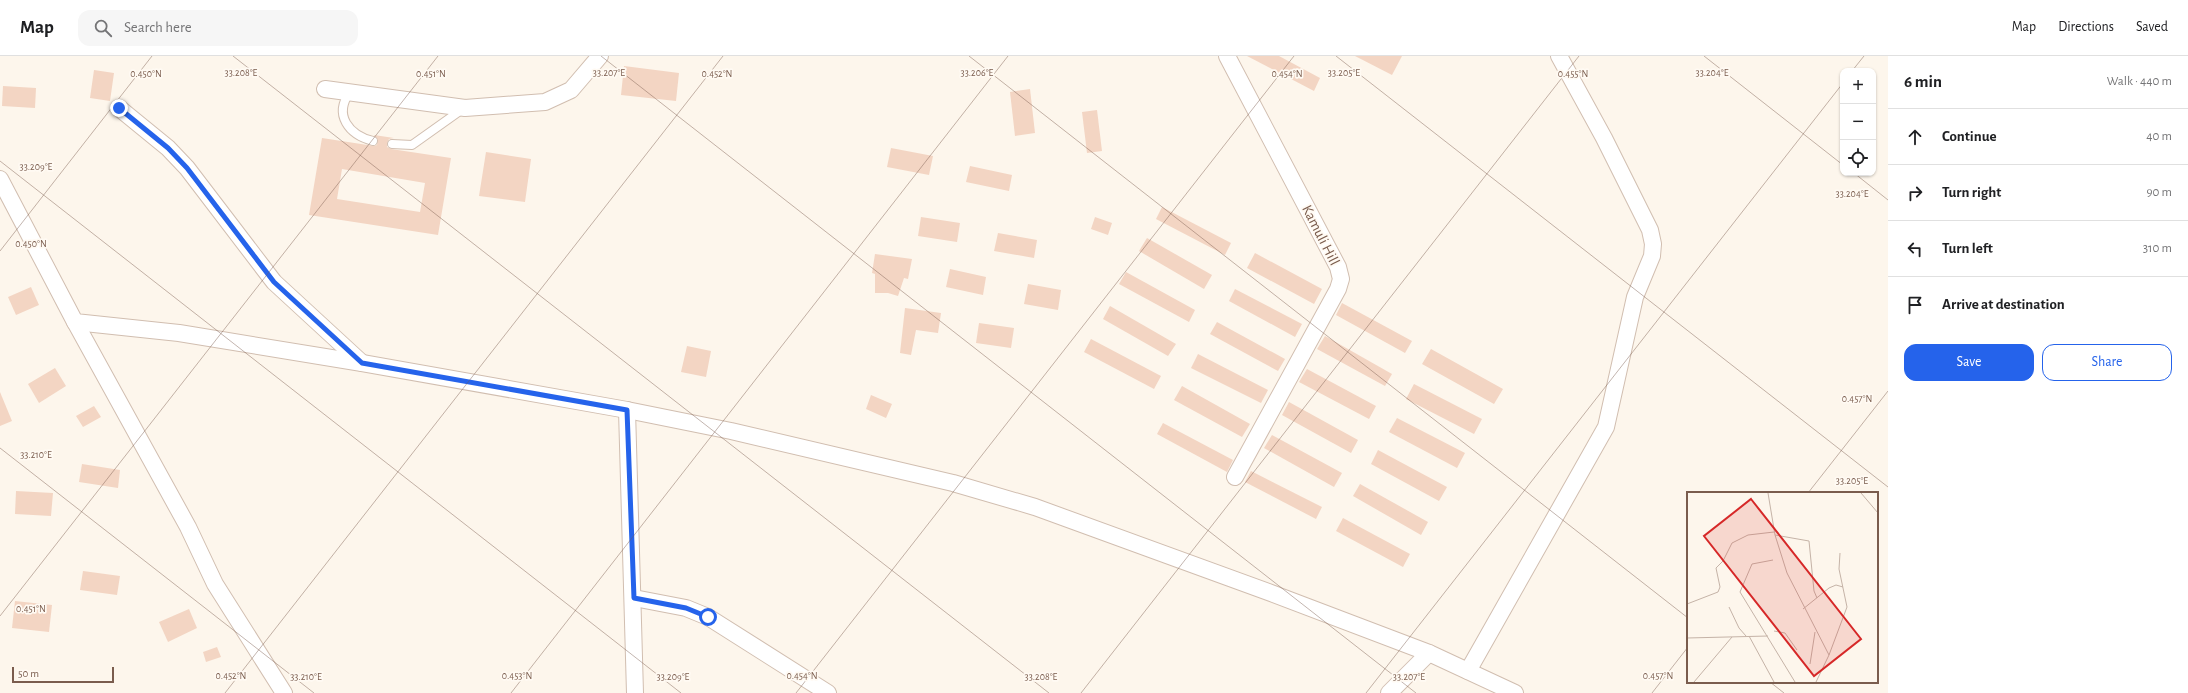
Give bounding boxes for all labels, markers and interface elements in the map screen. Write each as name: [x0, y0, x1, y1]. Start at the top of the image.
search box: [78, 10, 358, 46]
icon: search: [92, 17, 114, 39]
text: Map: [20, 18, 54, 37]
text: Search here: [124, 20, 192, 35]
text: Map: [2012, 20, 2036, 34]
text: Directions: [2058, 20, 2114, 34]
text: Saved: [2136, 20, 2168, 34]
text: 33.208°E: [225, 68, 258, 78]
text: 33.207°E: [593, 68, 625, 78]
text: 33.206°E: [961, 68, 994, 78]
text: 33.205°E: [1328, 68, 1360, 78]
text: 33.204°E: [1696, 68, 1729, 78]
map controls: [1840, 68, 1876, 176]
button: +: [1840, 68, 1876, 104]
text: 0.450°N: [130, 69, 162, 79]
text: 0.451°N: [416, 69, 446, 79]
text: 0.452°N: [702, 69, 732, 79]
text: 0.454°N: [1271, 69, 1303, 79]
text: 0.455°N: [1558, 69, 1588, 79]
text: 6 min: [1904, 73, 1942, 90]
text: Walk · 440 m: [2107, 75, 2172, 88]
route end: [110, 99, 128, 117]
button: −: [1840, 104, 1876, 140]
icon: ahead: [1904, 126, 1926, 148]
text: Continue: [1942, 129, 1997, 144]
text: 40 m: [2146, 130, 2172, 143]
button: locate: [1840, 140, 1876, 176]
text: 33.209°E: [20, 162, 53, 172]
icon: right: [1904, 182, 1926, 204]
text: Turn right: [1942, 185, 2001, 200]
text: 90 m: [2146, 186, 2172, 199]
text: 33.204°E: [1836, 189, 1869, 199]
street label: Kamuli Hill: [1299, 203, 1342, 268]
icon: left: [1904, 238, 1926, 260]
text: 0.450°N: [15, 239, 47, 249]
text: Turn left: [1942, 241, 1993, 256]
text: 310 m: [2143, 242, 2172, 255]
icon: arrive: [1904, 294, 1926, 316]
text: Arrive at destination: [1942, 297, 2065, 312]
button: Save: [1904, 344, 2034, 381]
button: Share: [2042, 344, 2172, 381]
text: 0.457°N: [1842, 394, 1872, 404]
text: 33.210°E: [20, 450, 52, 460]
text: 33.205°E: [1836, 476, 1868, 486]
inset map: [1687, 492, 1878, 683]
text: 0.451°N: [16, 604, 46, 614]
route start: [699, 608, 717, 626]
scale bar: [12, 665, 114, 684]
text: 50 m: [18, 668, 39, 679]
text: 0.452°N: [216, 671, 246, 681]
text: 0.453°N: [502, 671, 532, 681]
text: 0.454°N: [786, 671, 818, 681]
text: 0.457°N: [1643, 671, 1673, 681]
text: 33.210°E: [290, 672, 322, 682]
text: 33.209°E: [657, 672, 690, 682]
text: 33.208°E: [1025, 672, 1058, 682]
text: 33.207°E: [1393, 672, 1425, 682]

